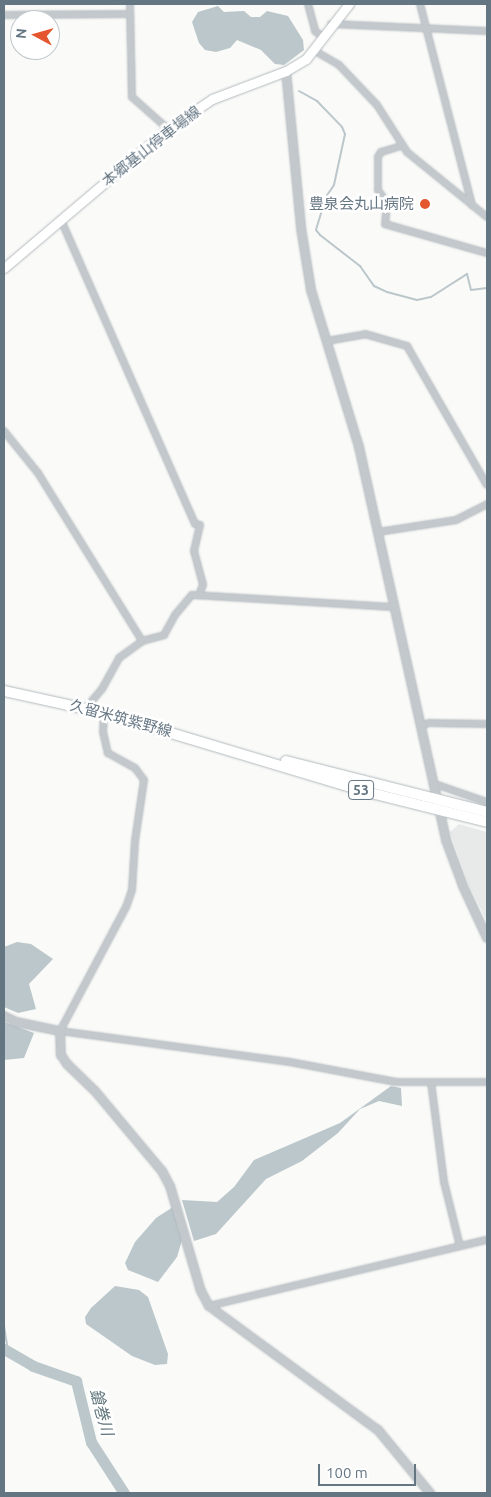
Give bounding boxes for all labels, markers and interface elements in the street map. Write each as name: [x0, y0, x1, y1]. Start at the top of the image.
north arrow: [10, 10, 60, 60]
text: N: [13, 28, 30, 40]
street label: 本郷基山停車場線: [98, 102, 204, 190]
place label: 豊泉会丸山病院: [309, 195, 414, 213]
marker: 豊泉会丸山病院: [418, 197, 432, 211]
street label: 久留米筑紫野線: [68, 696, 174, 740]
road number: 53: [347, 778, 375, 802]
water label: 鎗巻川: [87, 1386, 117, 1438]
scale bar: [321, 1454, 418, 1486]
text: 100 m: [326, 1464, 368, 1481]

